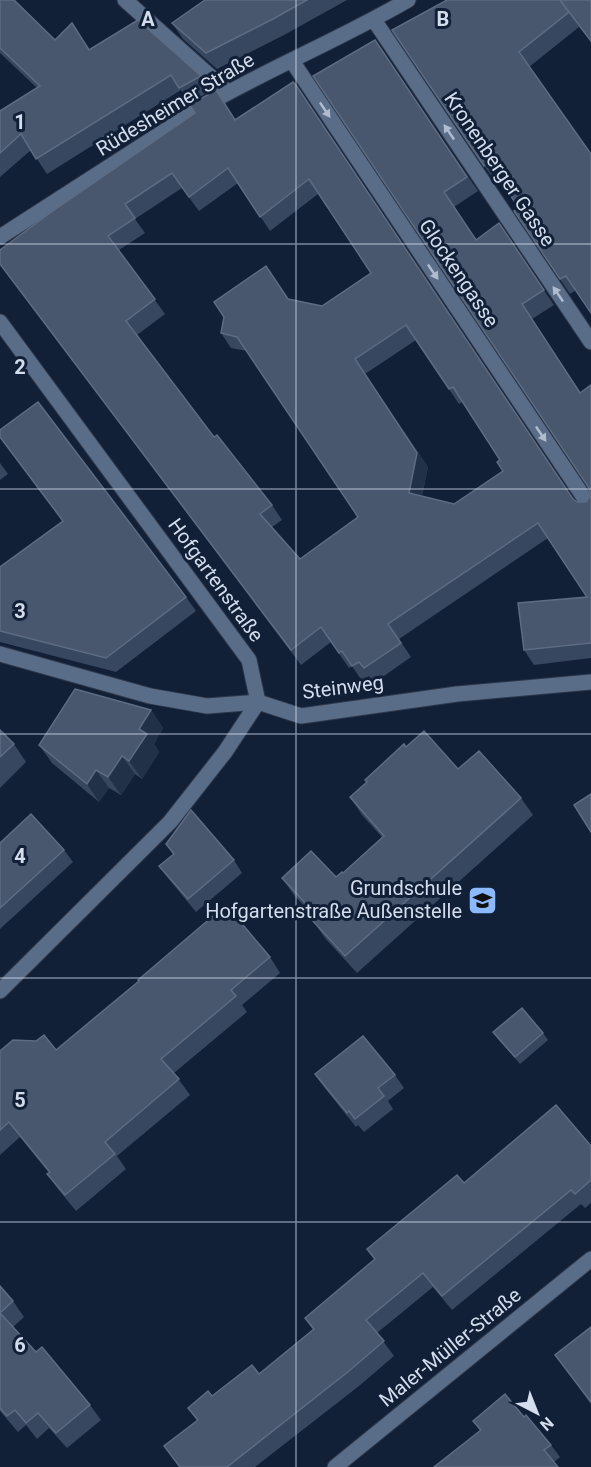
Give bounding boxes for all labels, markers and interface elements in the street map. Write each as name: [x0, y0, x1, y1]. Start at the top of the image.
text: A: [141, 7, 155, 31]
text: B: [437, 7, 449, 31]
street label: Rüdesheimer Straße: [92, 47, 258, 161]
street label: Kronenberger Gasse: [439, 87, 561, 251]
one-way arrow: [319, 101, 330, 118]
text: 1: [14, 110, 26, 134]
one-way arrow: [444, 124, 455, 140]
street label: Glockengasse: [414, 214, 504, 332]
one-way arrow: [427, 264, 438, 280]
one-way arrow: [552, 286, 564, 302]
text: 2: [14, 355, 26, 379]
one-way arrow: [535, 426, 546, 442]
street label: Hofgartenstraße: [163, 514, 269, 646]
text: 3: [14, 599, 26, 623]
street label: Steinweg: [301, 670, 385, 704]
text: 4: [14, 844, 26, 868]
place label: Grundschule Hofgartenstraße Außenstelle: [205, 876, 462, 923]
school or university icon: Grundschule Hofgartenstraße Außenstelle: [467, 884, 499, 916]
text: 5: [14, 1088, 26, 1112]
street label: Maler-Müller-Straße: [374, 1282, 526, 1412]
text: 6: [14, 1333, 26, 1357]
north arrow: [507, 1383, 567, 1443]
text: N: [536, 1413, 557, 1435]

